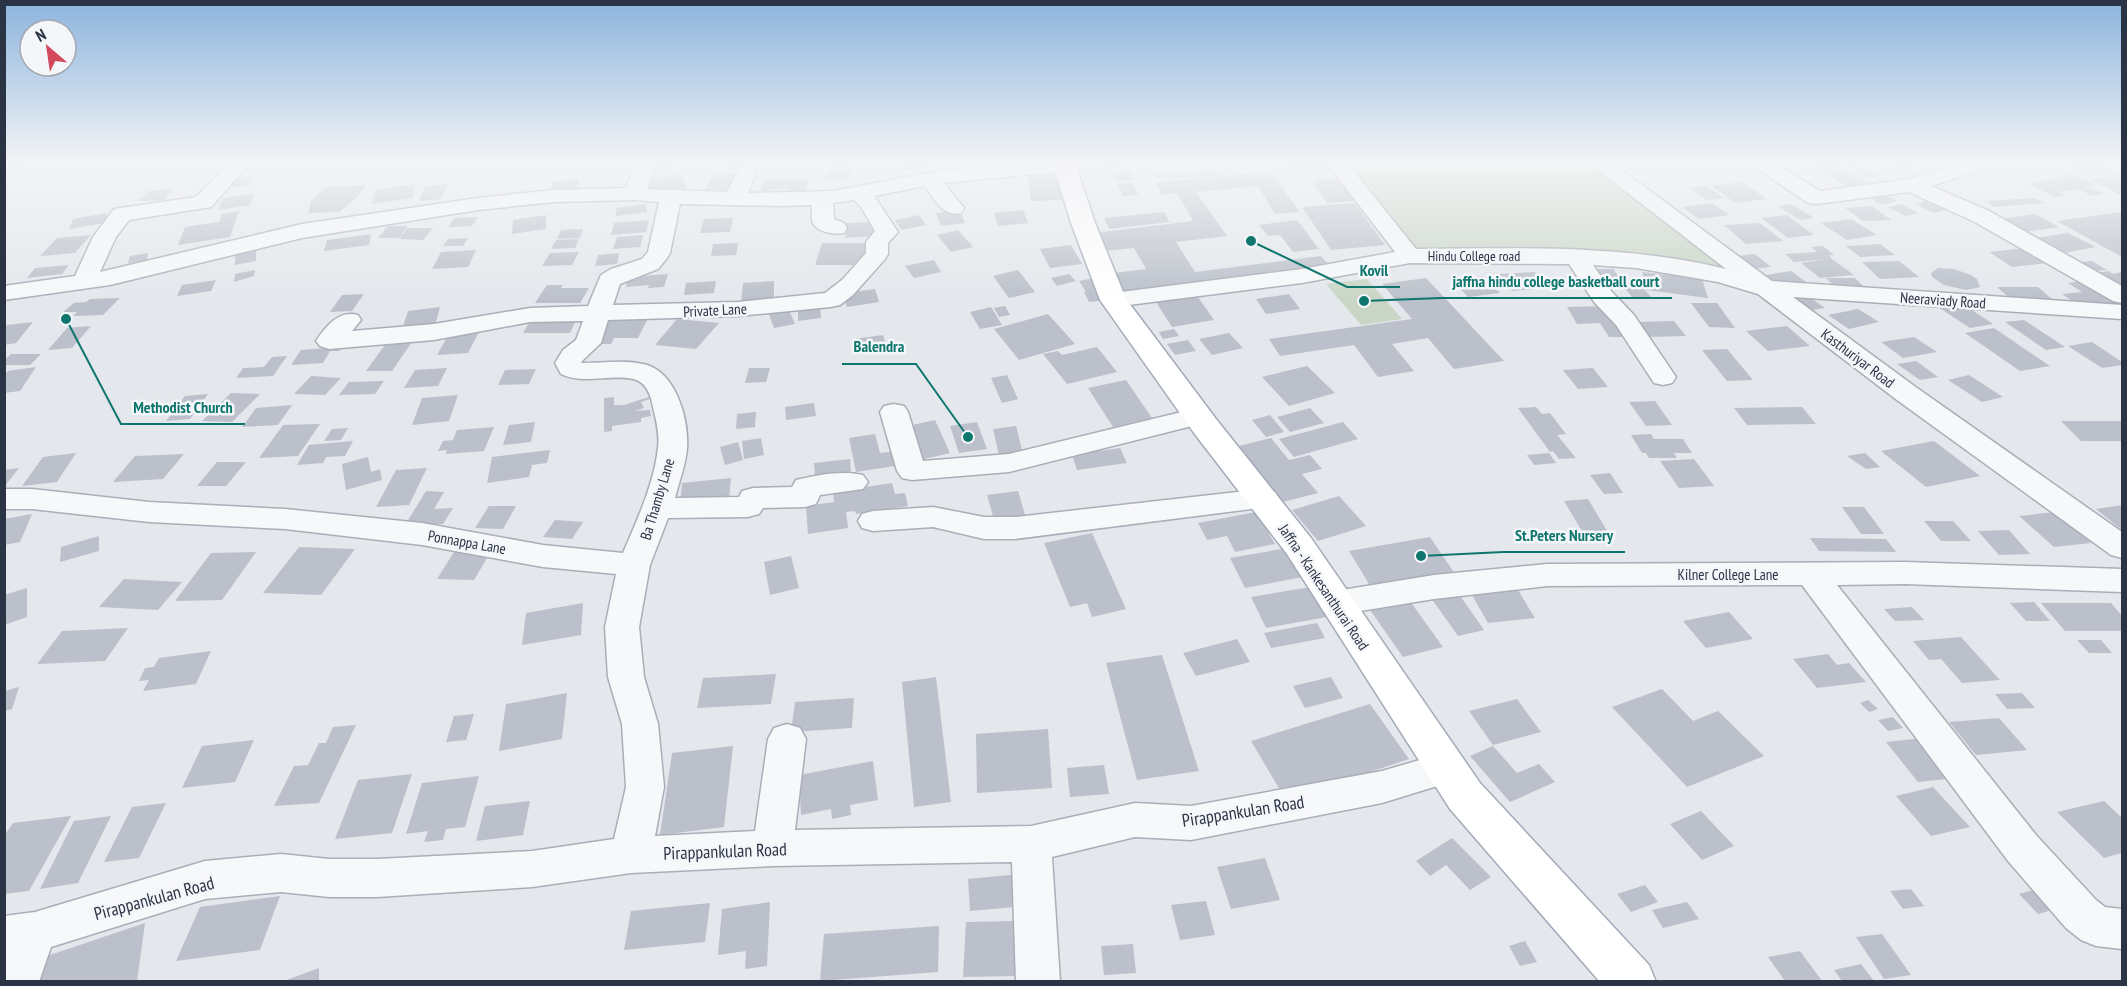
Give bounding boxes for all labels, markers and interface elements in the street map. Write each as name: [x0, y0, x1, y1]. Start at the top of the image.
north arrow: [18, 18, 78, 78]
text: N: [32, 24, 49, 46]
street label: Hindu College road: [1428, 247, 1520, 265]
callout: Kovil: [1347, 253, 1400, 287]
text: Kovil: [1360, 260, 1388, 280]
callout: jaffna hindu college basketball court: [1441, 264, 1672, 298]
text: jaffna hindu college basketball court: [1451, 271, 1660, 291]
street label: Neeraviady Road: [1899, 288, 1987, 312]
street label: Private Lane: [683, 299, 747, 321]
street label: Kasthuriyar Road: [1817, 324, 1899, 392]
callout: Balendra: [842, 330, 916, 364]
text: Balendra: [854, 336, 905, 356]
callout: Methodist Church: [121, 390, 245, 424]
text: Methodist Church: [133, 397, 233, 417]
street label: Ba Thamby Lane: [636, 456, 678, 542]
callout: St.Peters Nursery: [1503, 518, 1625, 552]
street label: Jaffna - Kankesanthurai Road: [1274, 519, 1373, 654]
text: St.Peters Nursery: [1515, 525, 1614, 545]
street label: Ponnappa Lane: [426, 526, 508, 558]
street label: Kilner College Lane: [1678, 565, 1778, 584]
street label: Pirappankulan Road: [1180, 790, 1306, 832]
street label: Pirappankulan Road: [663, 837, 787, 865]
street label: Pirappankulan Road: [91, 871, 217, 925]

